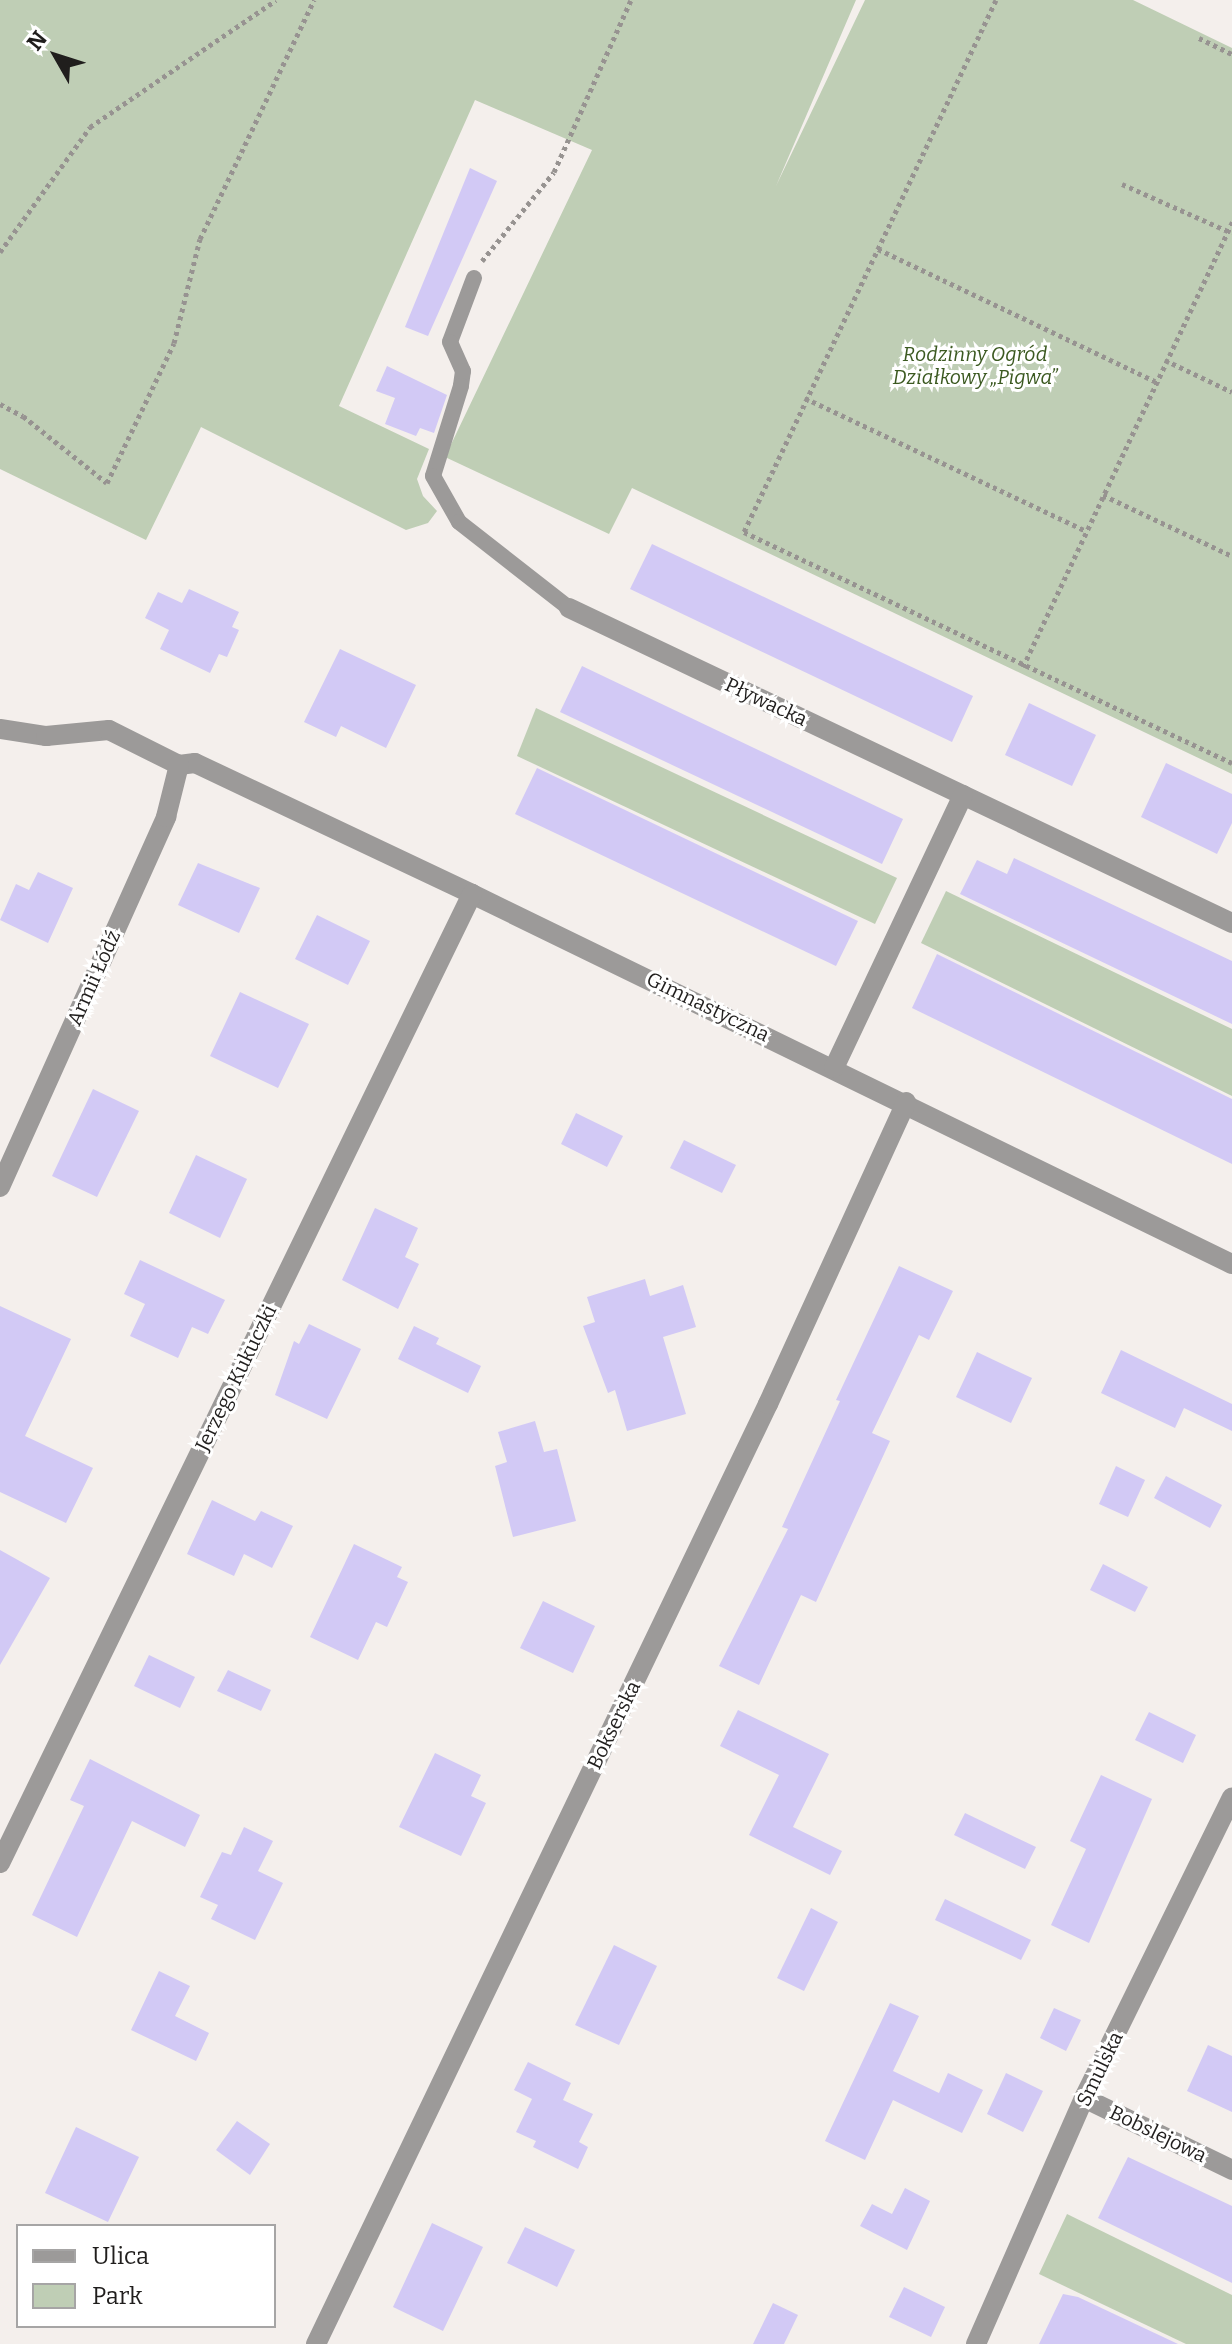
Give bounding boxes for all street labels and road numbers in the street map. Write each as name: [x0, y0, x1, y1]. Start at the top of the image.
street label: Pływacka: [721, 673, 811, 731]
street label: Armii Łódź: [62, 927, 126, 1029]
street label: Gimnastyczna: [643, 967, 773, 1047]
street label: Jerzego Kukuczki: [190, 1301, 282, 1455]
street label: Bokserska: [582, 1677, 646, 1773]
street label: Smulska: [1072, 2028, 1128, 2110]
street label: Bobslejowa: [1106, 2100, 1210, 2168]

